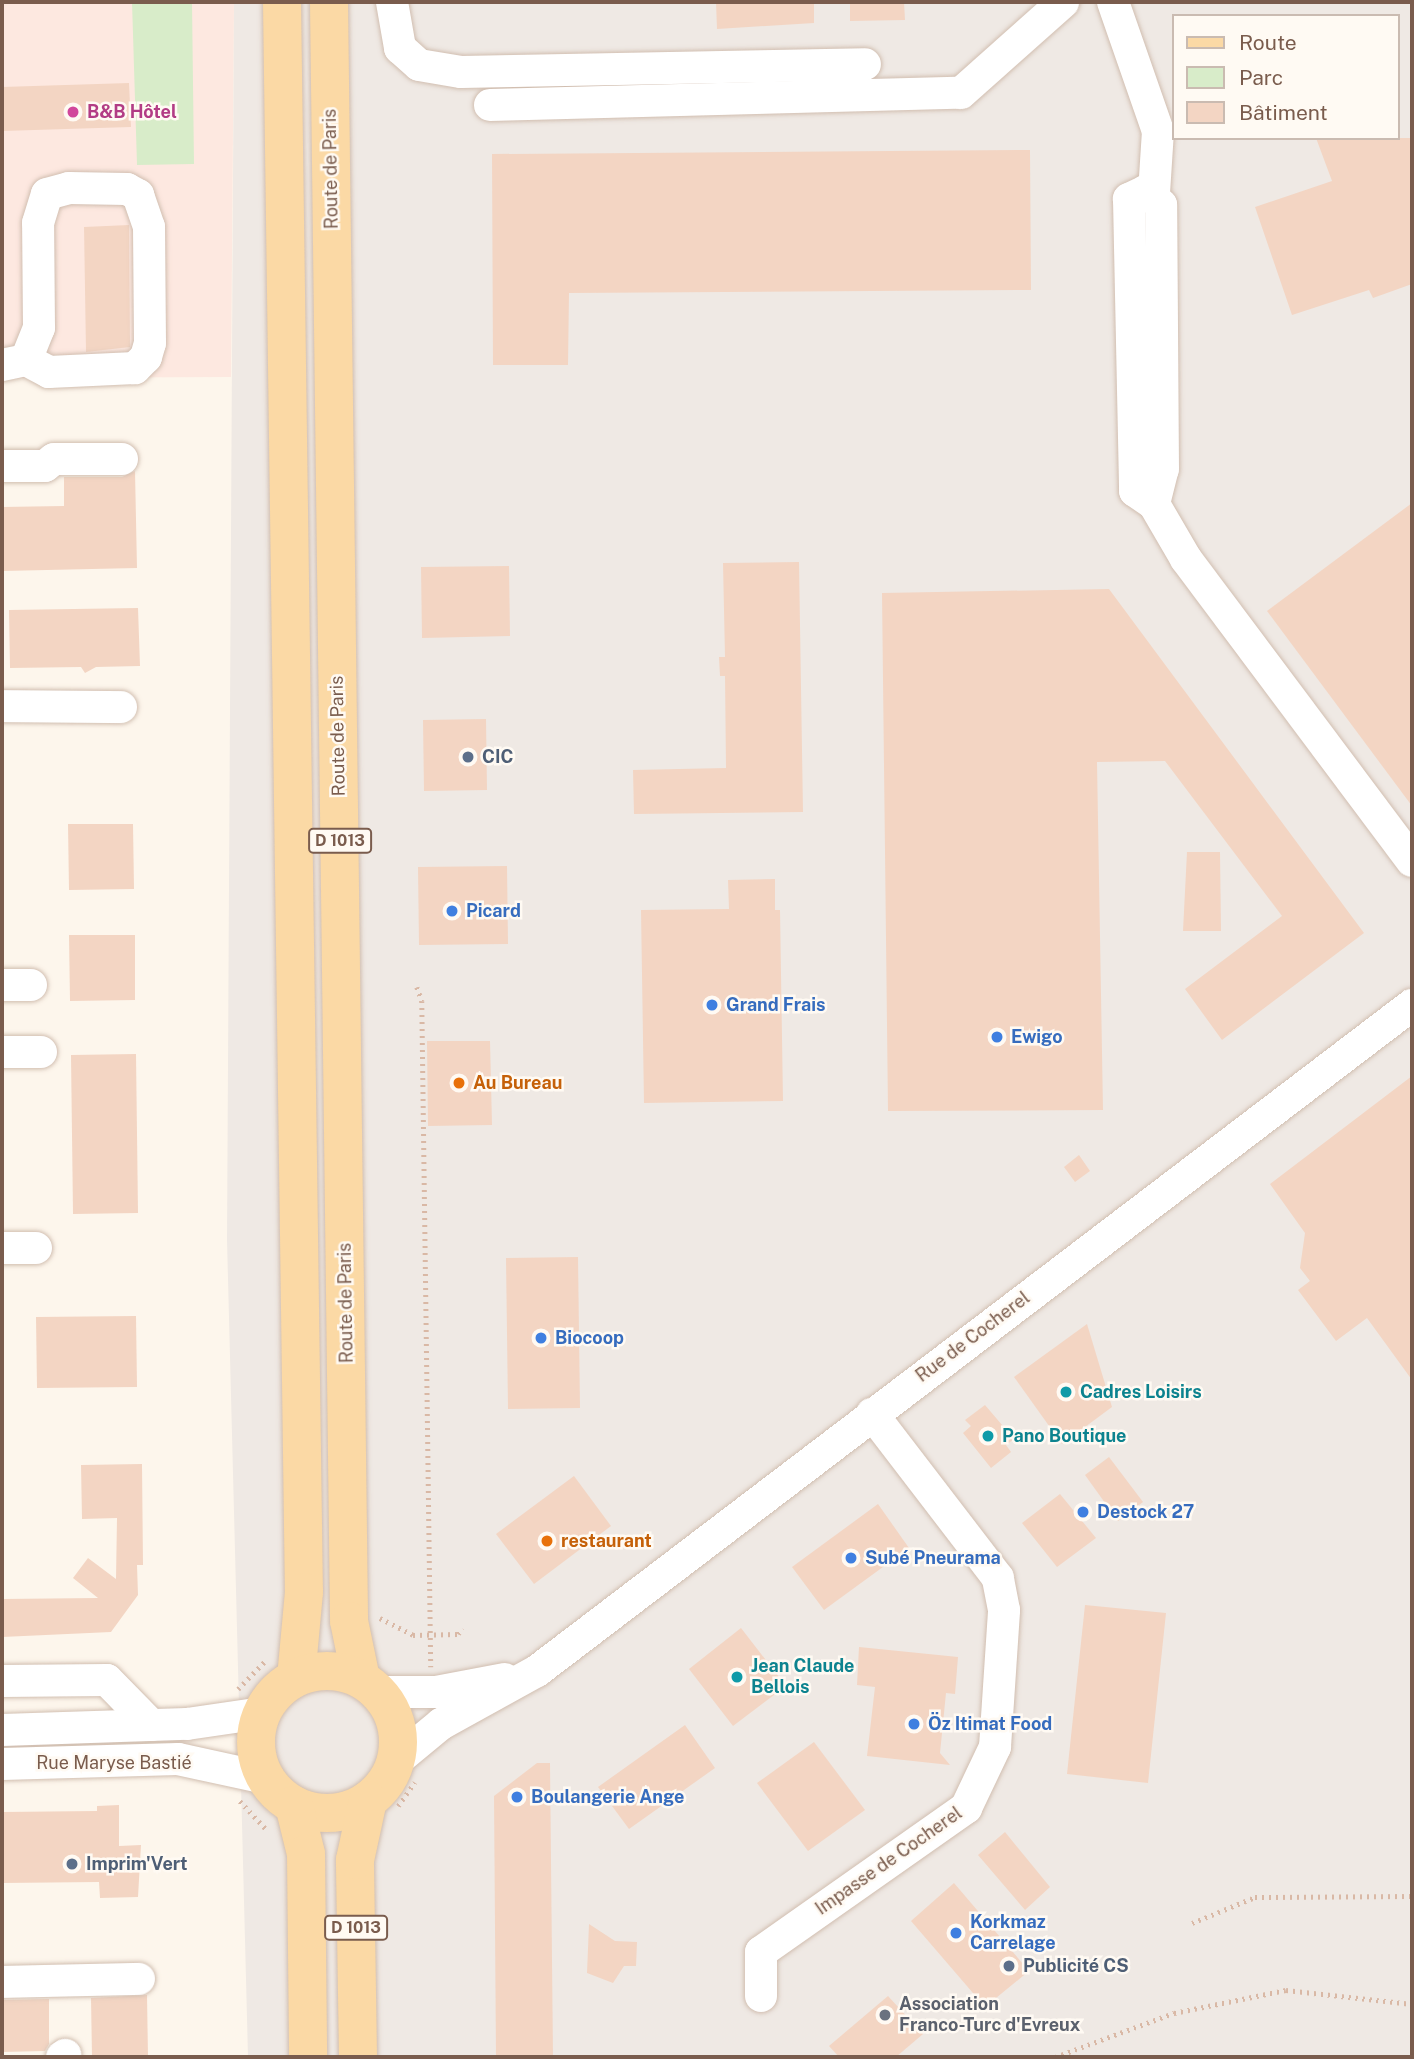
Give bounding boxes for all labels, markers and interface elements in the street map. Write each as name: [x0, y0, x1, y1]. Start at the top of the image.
legend: [1172, 14, 1400, 140]
text: Route: [1239, 30, 1297, 55]
text: Parc: [1239, 65, 1283, 90]
text: Bâtiment: [1239, 100, 1328, 125]
place label: B&B Hôtel: [87, 101, 177, 123]
marker: B&B Hôtel: [65, 104, 81, 120]
street label: Route de Paris: [319, 108, 343, 230]
street label: Route de Paris: [326, 675, 350, 797]
place label: CIC: [482, 746, 513, 768]
marker: CIC: [460, 749, 476, 765]
road number: D 1013: [307, 828, 373, 854]
place label: Picard: [466, 900, 521, 922]
marker: Picard: [444, 903, 460, 919]
place label: Grand Frais: [726, 994, 826, 1016]
marker: Grand Frais: [704, 997, 720, 1013]
place label: Ewigo: [1011, 1026, 1063, 1048]
marker: Ewigo: [989, 1029, 1005, 1045]
place label: Au Bureau: [473, 1072, 562, 1094]
marker: Au Bureau: [451, 1075, 467, 1091]
street label: Route de Paris: [334, 1242, 358, 1364]
street label: Rue de Cocherel: [912, 1287, 1034, 1387]
place label: Biocoop: [555, 1327, 624, 1349]
marker: Biocoop: [533, 1330, 549, 1346]
place label: Cadres Loisirs: [1080, 1381, 1202, 1403]
marker: Cadres Loisirs: [1058, 1384, 1074, 1400]
place label: Pano Boutique: [1002, 1425, 1127, 1447]
marker: Pano Boutique: [980, 1428, 996, 1444]
place label: Destock 27: [1097, 1501, 1194, 1523]
marker: Destock 27: [1075, 1504, 1091, 1520]
place label: restaurant: [561, 1530, 652, 1552]
marker: restaurant: [539, 1533, 555, 1549]
place label: Subé Pneurama: [865, 1547, 1001, 1569]
marker: Subé Pneurama: [843, 1550, 859, 1566]
place label: Jean Claude Bellois: [751, 1656, 854, 1698]
marker: Jean Claude Bellois: [729, 1669, 745, 1685]
place label: Öz Itimat Food: [928, 1713, 1052, 1735]
marker: Öz Itimat Food: [906, 1716, 922, 1732]
street label: Rue Maryse Bastié: [36, 1752, 192, 1774]
place label: Boulangerie Ange: [531, 1786, 685, 1808]
marker: Boulangerie Ange: [509, 1789, 525, 1805]
street label: Impasse de Cocherel: [811, 1802, 967, 1920]
place label: Imprim'Vert: [86, 1853, 188, 1875]
marker: Imprim'Vert: [64, 1856, 80, 1872]
place label: Korkmaz Carrelage: [970, 1912, 1056, 1954]
road number: D 1013: [323, 1916, 389, 1940]
marker: Korkmaz Carrelage: [948, 1925, 964, 1941]
place label: Publicité CS: [1023, 1955, 1129, 1977]
marker: Publicité CS: [1001, 1958, 1017, 1974]
place label: Association Franco-Turc d'Evreux: [899, 1994, 1080, 2036]
marker: Association Franco-Turc d'Evreux: [877, 2007, 893, 2023]

